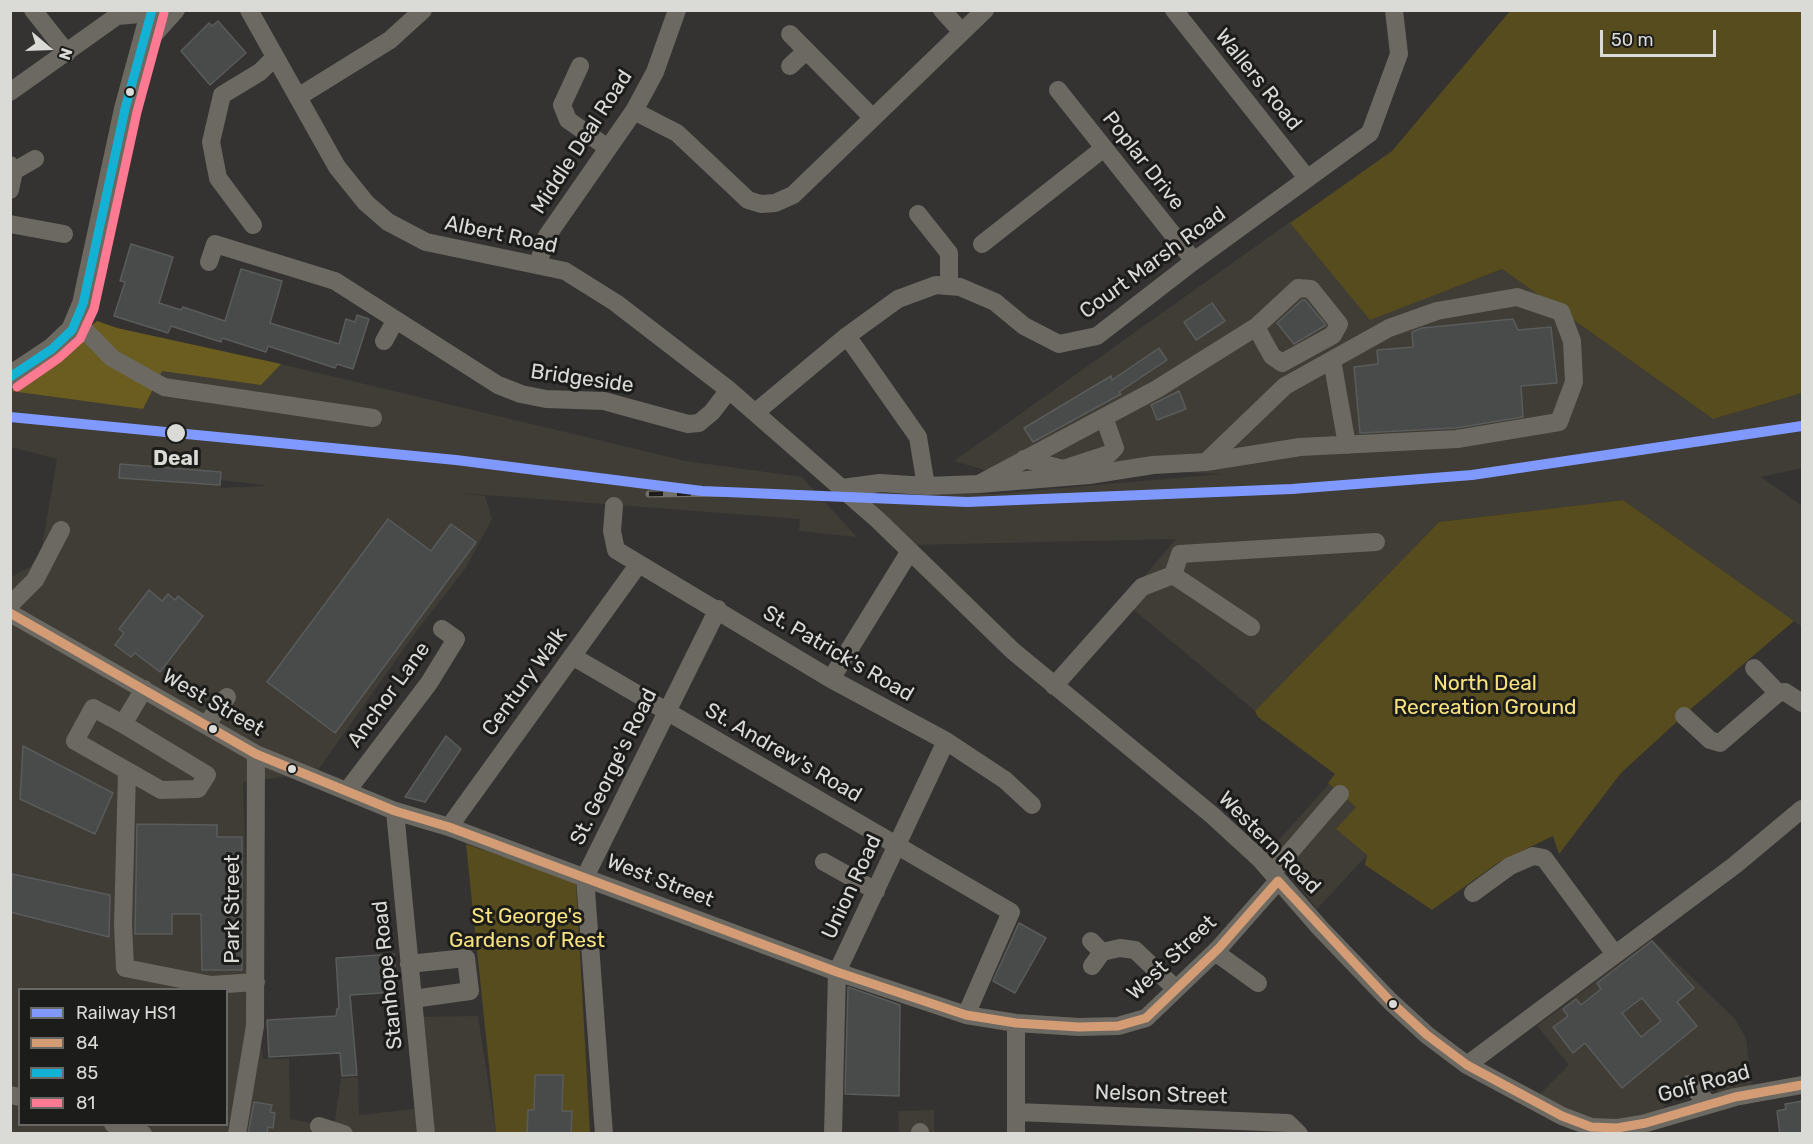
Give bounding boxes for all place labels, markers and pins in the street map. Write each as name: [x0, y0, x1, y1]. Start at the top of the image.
unlabelled marker: [124, 86, 136, 98]
marker: Deal: [165, 422, 187, 444]
place label: Deal: [153, 446, 199, 472]
unlabelled marker: [207, 723, 219, 735]
unlabelled marker: [286, 763, 298, 775]
unlabelled marker: [1387, 998, 1399, 1010]

